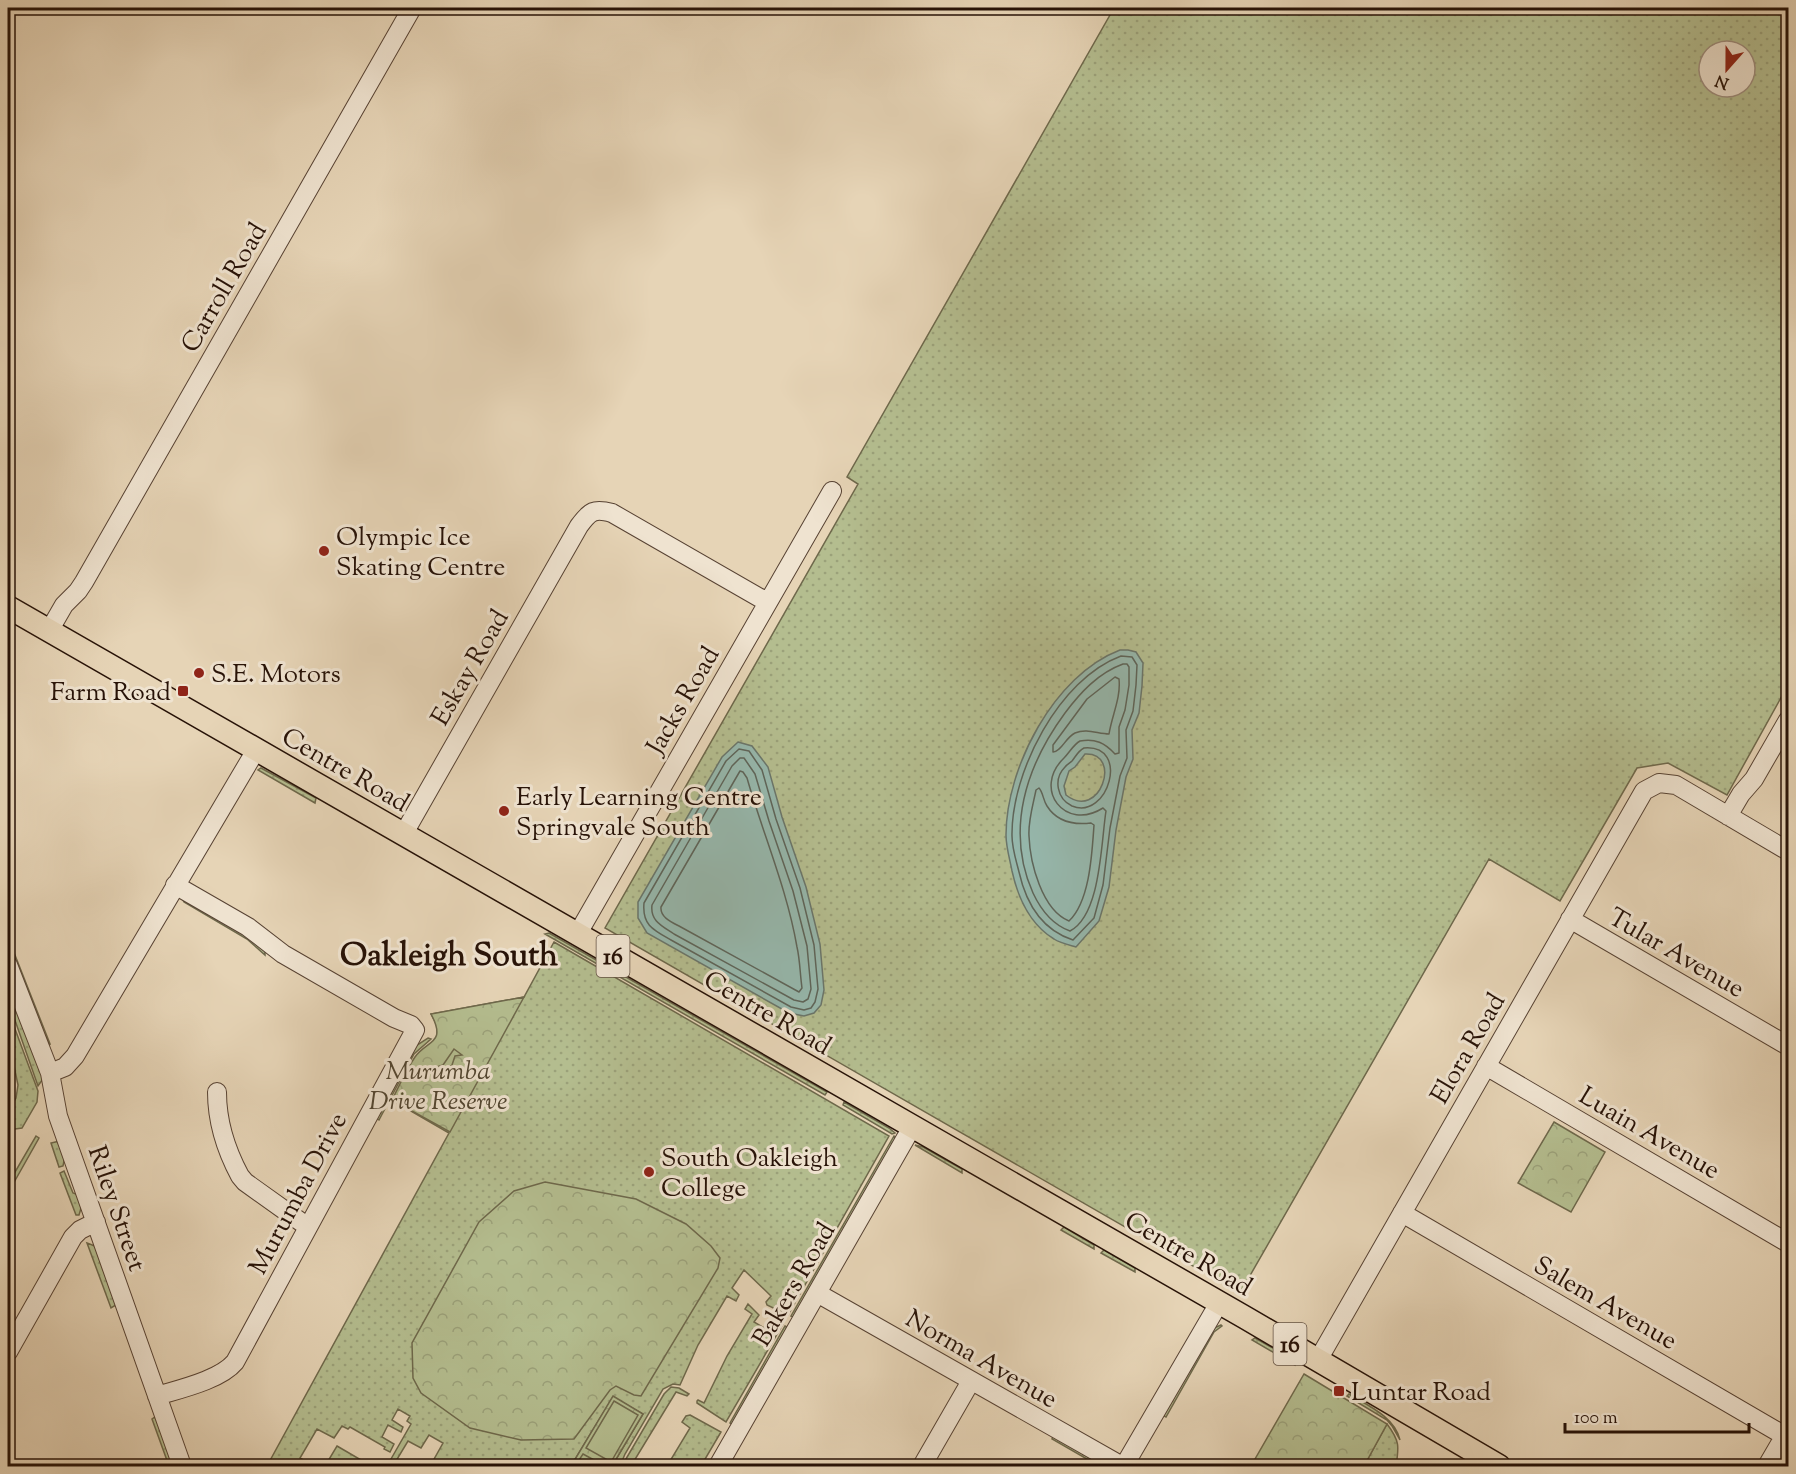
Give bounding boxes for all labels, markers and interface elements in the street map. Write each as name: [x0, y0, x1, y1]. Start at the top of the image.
north arrow: [1697, 39, 1757, 99]
text: N: [1712, 68, 1733, 94]
street label: Carroll Road: [173, 216, 277, 360]
place label: Olympic Ice Skating Centre: [336, 520, 505, 587]
marker: Olympic Ice Skating Centre: [317, 544, 331, 558]
street label: Eskay Road: [423, 603, 520, 733]
street label: Jacks Road: [637, 640, 730, 764]
place label: S.E. Motors: [211, 657, 341, 694]
marker: S.E. Motors: [192, 666, 206, 680]
place label: Farm Road: [50, 675, 171, 712]
marker: Farm Road: [176, 684, 190, 698]
street label: Centre Road: [274, 720, 416, 823]
place label: Early Learning Centre Springvale South: [516, 780, 762, 847]
marker: Early Learning Centre Springvale South: [497, 804, 511, 818]
street label: Tular Avenue: [1601, 900, 1751, 1008]
district label: Oakleigh South: [340, 934, 558, 980]
road number: 16: [596, 935, 630, 977]
street label: Centre Road: [696, 963, 838, 1066]
street label: Elora Road: [1422, 987, 1516, 1112]
park label: Murumba Drive Reserve: [369, 1054, 507, 1121]
street label: Luain Avenue: [1571, 1079, 1726, 1190]
street label: Murumba Drive: [241, 1107, 358, 1282]
street label: Riley Street: [77, 1141, 154, 1277]
place label: South Oakleigh College: [661, 1141, 838, 1208]
marker: South Oakleigh College: [642, 1165, 656, 1179]
street label: Centre Road: [1117, 1204, 1259, 1307]
street label: Bakers Road: [745, 1216, 846, 1354]
street label: Salem Avenue: [1526, 1248, 1683, 1360]
street label: Norma Avenue: [898, 1302, 1064, 1419]
road number: 16: [1274, 1323, 1306, 1365]
place label: Luntar Road: [1351, 1375, 1491, 1412]
marker: Luntar Road: [1332, 1384, 1346, 1398]
scale bar: [1565, 1396, 1750, 1434]
text: 100 m: [1574, 1406, 1618, 1432]

